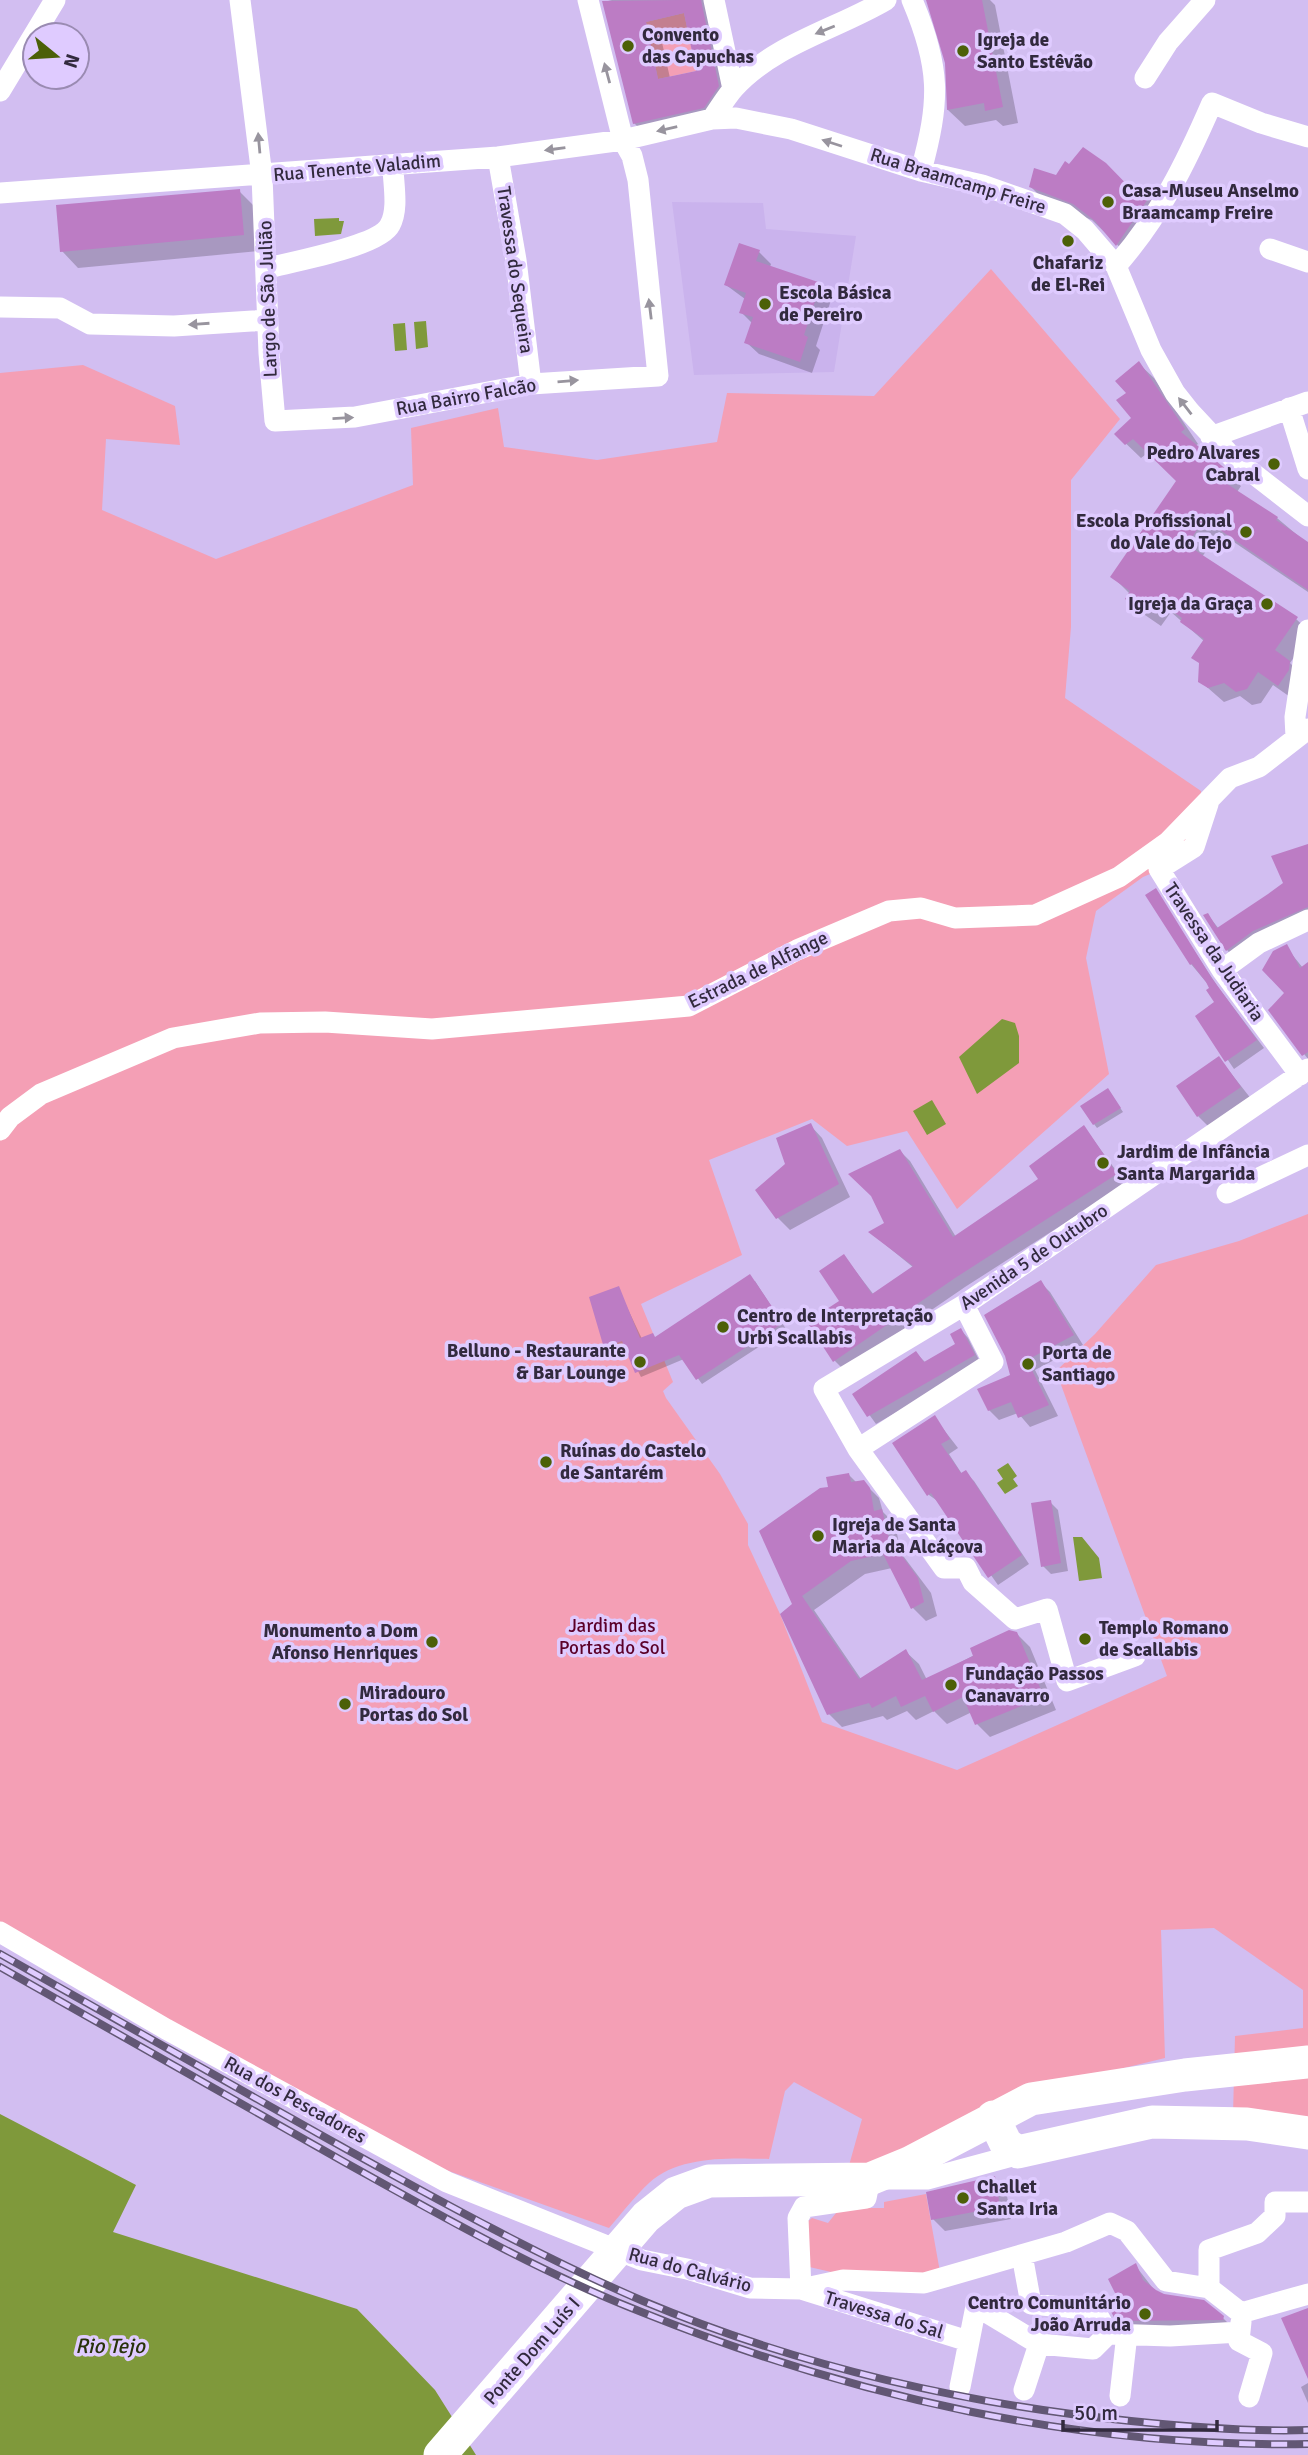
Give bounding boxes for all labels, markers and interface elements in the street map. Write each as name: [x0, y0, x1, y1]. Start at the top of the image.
north arrow: [21, 21, 91, 91]
place label: Convento das Capuchas: [642, 23, 754, 69]
one-way arrow: [815, 25, 836, 36]
place label: Igreja de Santo Estêvão: [977, 28, 1093, 74]
marker: Convento das Capuchas: [620, 38, 636, 54]
marker: Igreja de Santo Estêvão: [955, 43, 971, 59]
text: N: [58, 51, 85, 71]
one-way arrow: [602, 63, 612, 84]
one-way arrow: [656, 124, 678, 135]
one-way arrow: [253, 132, 264, 154]
one-way arrow: [822, 137, 843, 147]
street label: Rua Braamcamp Freire: [867, 143, 1049, 219]
one-way arrow: [544, 144, 566, 155]
street label: Rua Tenente Valadim: [272, 149, 442, 187]
place label: Casa-Museu Anselmo Braamcamp Freire: [1122, 179, 1299, 225]
street label: Travessa do Sequeira: [491, 185, 539, 355]
marker: Casa-Museu Anselmo Braamcamp Freire: [1100, 194, 1116, 210]
street label: Largo de São Julião: [253, 220, 283, 378]
marker: Chafariz de El-Rei: [1060, 233, 1076, 249]
place label: Chafariz de El-Rei: [1031, 251, 1105, 297]
place label: Escola Básica de Pereiro: [779, 281, 892, 327]
marker: Escola Básica de Pereiro: [757, 296, 773, 312]
one-way arrow: [645, 298, 656, 320]
one-way arrow: [188, 319, 210, 330]
street label: Rua Bairro Falcão: [394, 373, 538, 421]
one-way arrow: [557, 375, 579, 386]
one-way arrow: [1177, 397, 1192, 415]
one-way arrow: [333, 412, 355, 423]
place label: Pedro Alvares Cabral: [1147, 441, 1260, 487]
marker: Pedro Alvares Cabral: [1266, 456, 1282, 472]
place label: Escola Profissional do Vale do Tejo: [1076, 509, 1232, 555]
marker: Escola Profissional do Vale do Tejo: [1238, 524, 1254, 540]
place label: Igreja da Graça: [1128, 592, 1253, 616]
marker: Igreja da Graça: [1259, 596, 1275, 612]
street label: Travessa da Judiaria: [1159, 878, 1269, 1026]
street label: Estrada de Alfange: [684, 926, 832, 1014]
place label: Jardim de Infância Santa Margarida: [1117, 1140, 1270, 1186]
marker: Jardim de Infância Santa Margarida: [1095, 1155, 1111, 1171]
street label: Avenida 5 de Outubro: [955, 1199, 1113, 1315]
place label: Centro de Interpretação Urbi Scallabis: [737, 1304, 933, 1350]
marker: Centro de Interpretação Urbi Scallabis: [715, 1319, 731, 1335]
place label: Belluno - Restaurante & Bar Lounge: [447, 1339, 626, 1385]
place label: Porta de Santiago: [1042, 1341, 1115, 1387]
marker: Belluno - Restaurante & Bar Lounge: [632, 1354, 648, 1370]
marker: Porta de Santiago: [1020, 1356, 1036, 1372]
place label: Ruínas do Castelo de Santarém: [560, 1439, 706, 1485]
marker: Ruínas do Castelo de Santarém: [538, 1454, 554, 1470]
place label: Igreja de Santa Maria da Alcáçova: [832, 1513, 983, 1559]
marker: Igreja de Santa Maria da Alcáçova: [810, 1528, 826, 1544]
park label: Jardim das Portas do Sol: [559, 1614, 665, 1660]
place label: Templo Romano de Scallabis: [1099, 1616, 1229, 1662]
place label: Monumento a Dom Afonso Henriques: [263, 1619, 418, 1665]
marker: Templo Romano de Scallabis: [1077, 1631, 1093, 1647]
marker: Monumento a Dom Afonso Henriques: [424, 1634, 440, 1650]
place label: Fundação Passos Canavarro: [965, 1662, 1104, 1708]
marker: Fundação Passos Canavarro: [943, 1677, 959, 1693]
place label: Miradouro Portas do Sol: [359, 1681, 468, 1727]
marker: Miradouro Portas do Sol: [337, 1696, 353, 1712]
street label: Rua dos Pescadores: [220, 2051, 370, 2149]
place label: Challet Santa Iria: [977, 2175, 1058, 2221]
marker: Challet Santa Iria: [955, 2190, 971, 2206]
street label: Rua do Calvário: [626, 2242, 754, 2298]
street label: Travessa do Sal: [822, 2286, 946, 2344]
place label: Centro Comunitário João Arruda: [968, 2291, 1131, 2337]
street label: Ponte Dom Luís I: [479, 2292, 585, 2410]
marker: Centro Comunitário João Arruda: [1137, 2306, 1153, 2322]
water label: Rio Tejo: [75, 2333, 146, 2359]
scale bar: [1063, 2388, 1217, 2432]
text: 50 m: [1074, 2400, 1118, 2426]

